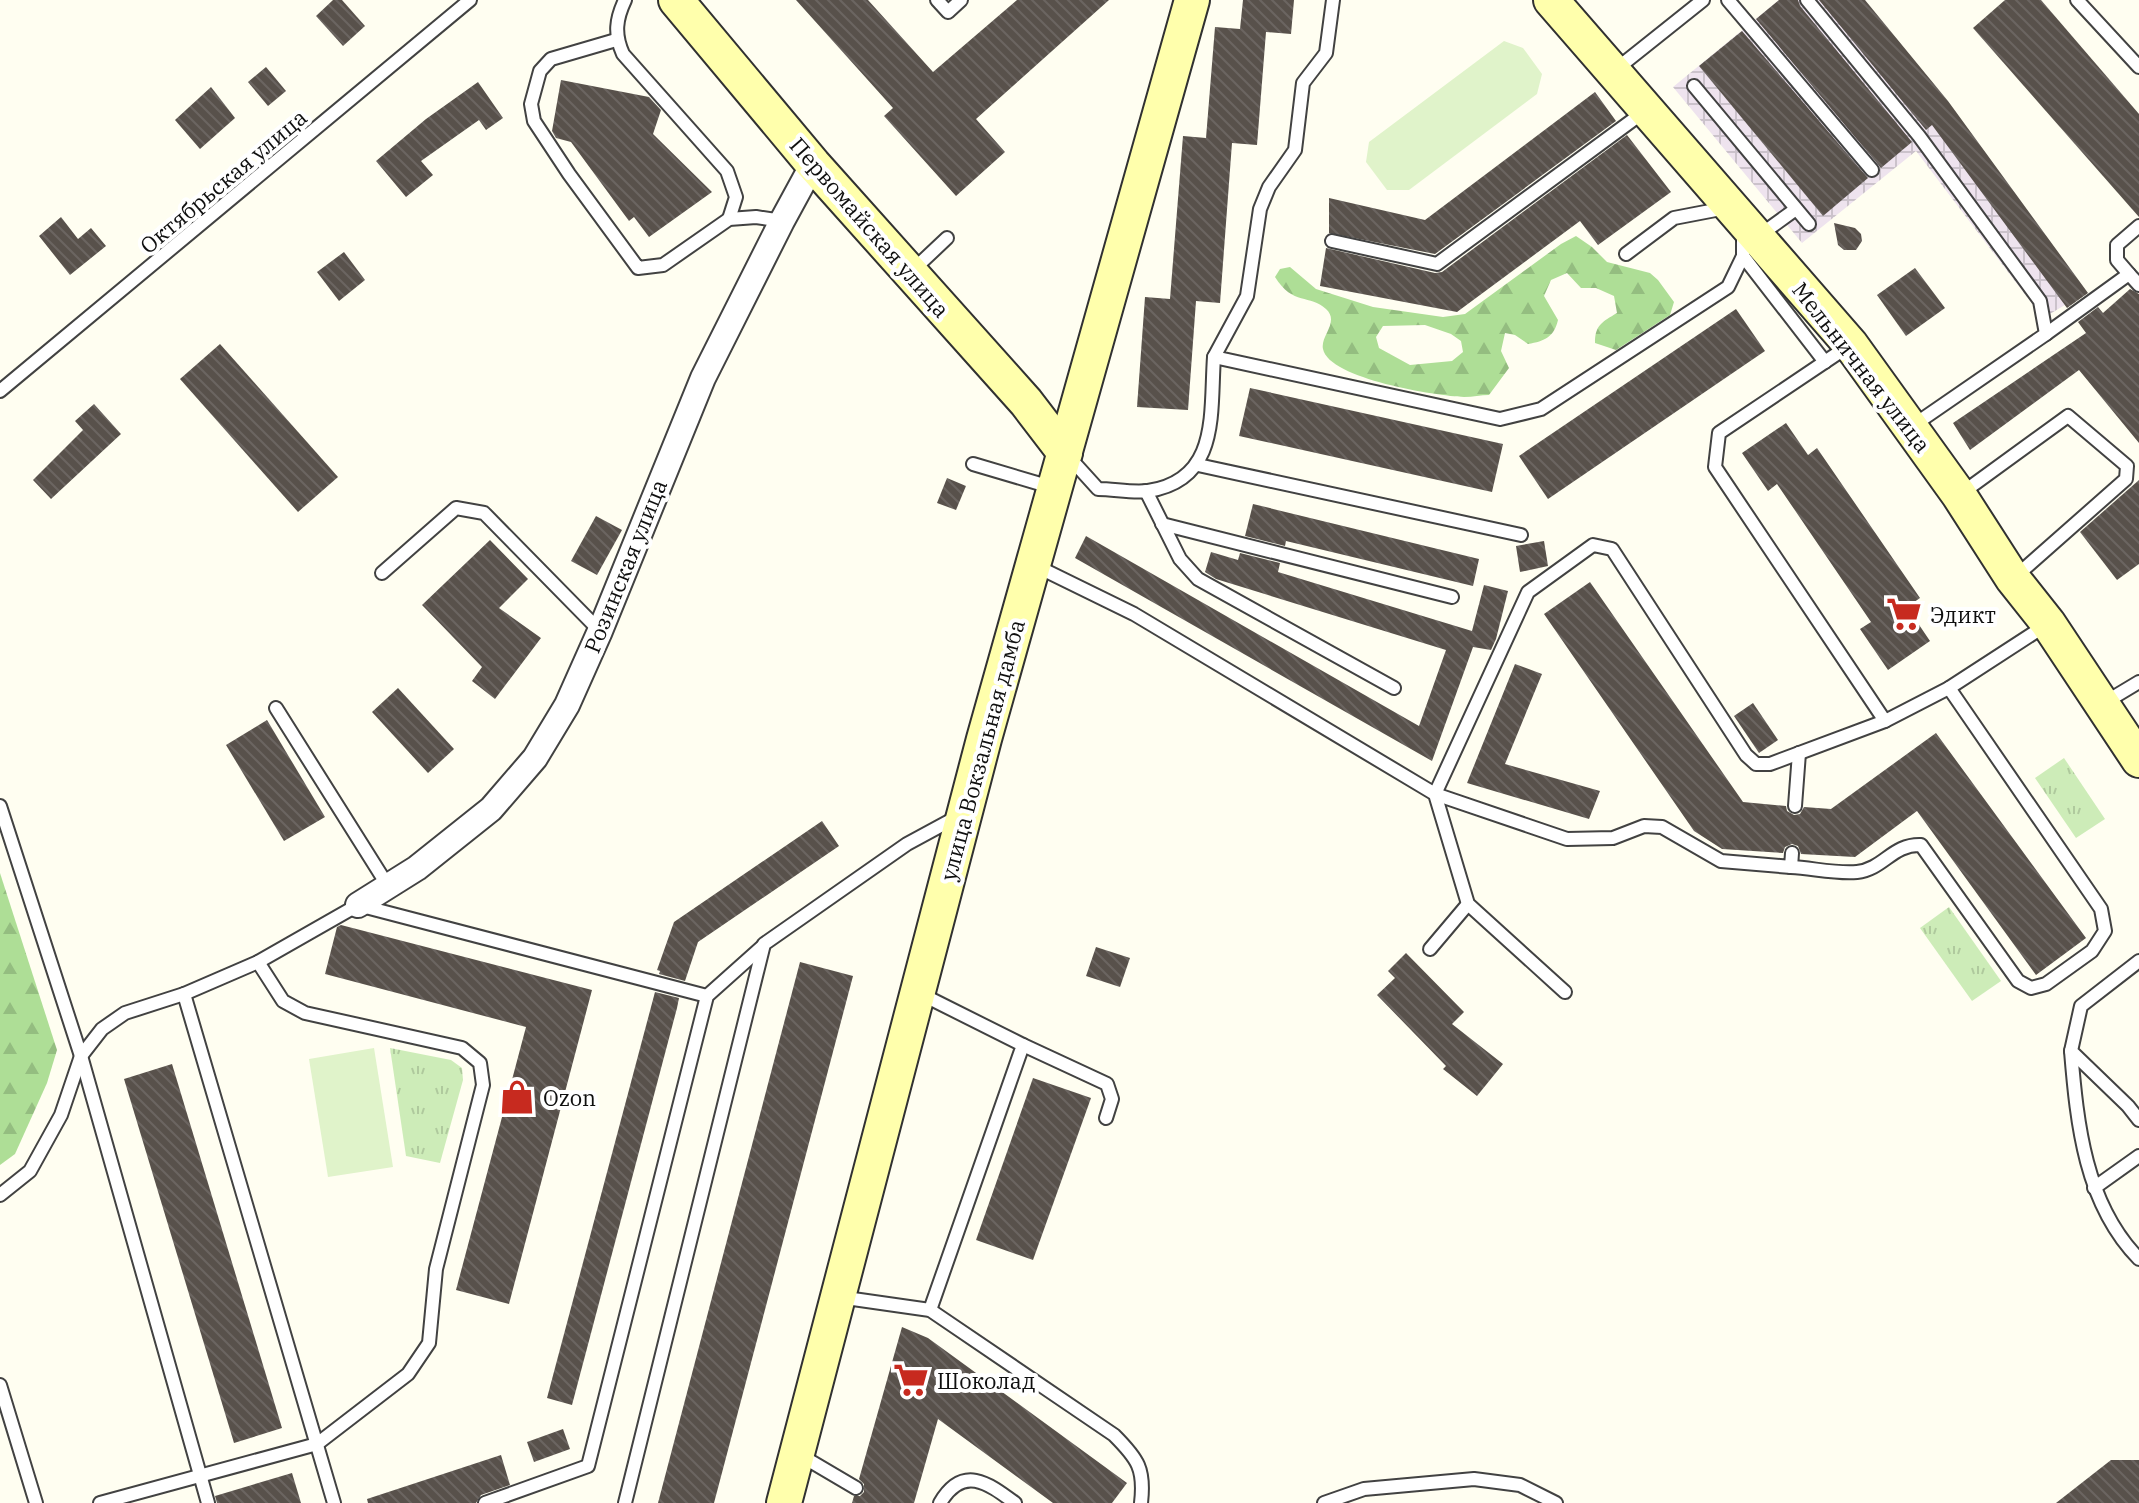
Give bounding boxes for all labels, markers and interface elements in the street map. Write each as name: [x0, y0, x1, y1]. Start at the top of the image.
street label: Октябрьская улица: [133, 103, 313, 259]
street label: Первомайская улица: [784, 131, 956, 323]
street label: Мельничная улица: [1786, 276, 1938, 458]
street label: Розинская улица: [577, 475, 673, 657]
supermarket icon: Эдикт: [1885, 595, 1923, 633]
place label: Эдикт: [1930, 600, 1996, 629]
street label: улица Вокзальная дамба: [933, 616, 1031, 884]
shop icon: Ozon: [498, 1078, 536, 1116]
place label: Ozon: [543, 1083, 596, 1112]
supermarket icon: Шоколад: [892, 1361, 930, 1399]
place label: Шоколад: [937, 1366, 1035, 1395]

